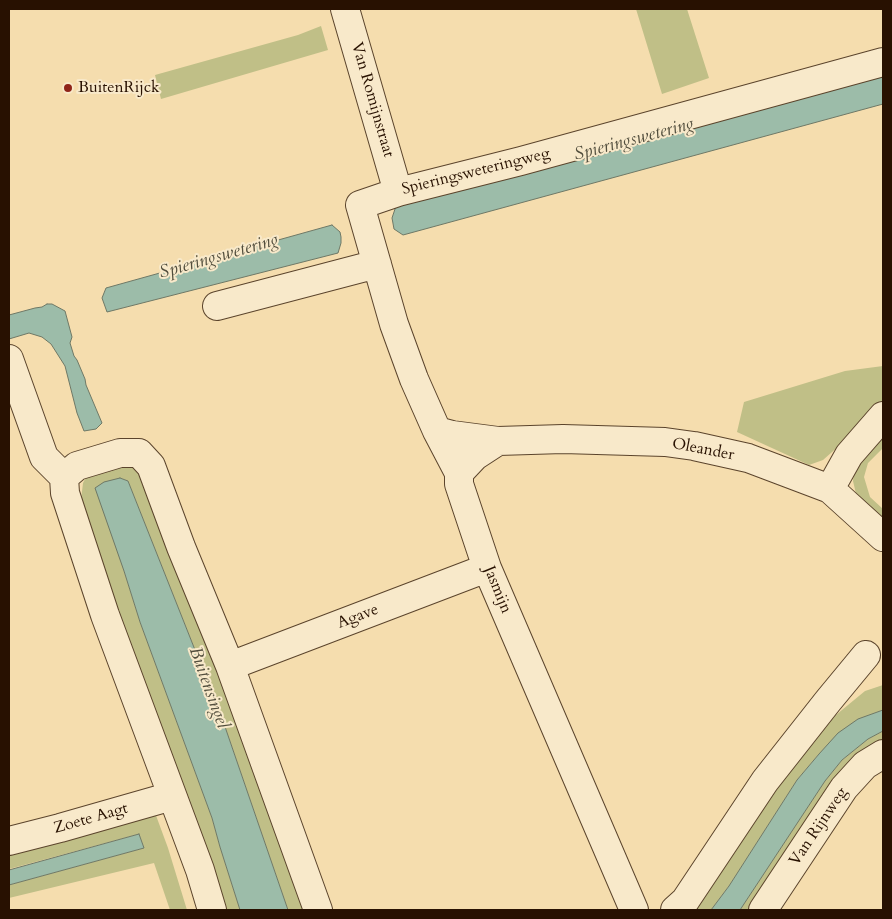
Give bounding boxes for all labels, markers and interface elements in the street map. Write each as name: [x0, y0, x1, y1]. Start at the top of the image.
street label: Van Romijnstraat: [346, 40, 398, 160]
place label: BuitenRijck: [78, 78, 160, 98]
marker: BuitenRijck: [62, 82, 74, 94]
water label: Spieringswetering: [572, 114, 696, 166]
street label: Spieringsweteringweg: [400, 144, 552, 200]
water label: Spieringswetering: [157, 230, 281, 284]
street label: Oleander: [670, 435, 736, 465]
street label: Jasmijn: [479, 564, 515, 616]
street label: Agave: [335, 600, 381, 634]
water label: Buitensingel: [183, 644, 233, 732]
street label: Van Rijnweg: [786, 784, 852, 870]
street label: Zoete Aagt: [52, 799, 130, 839]

